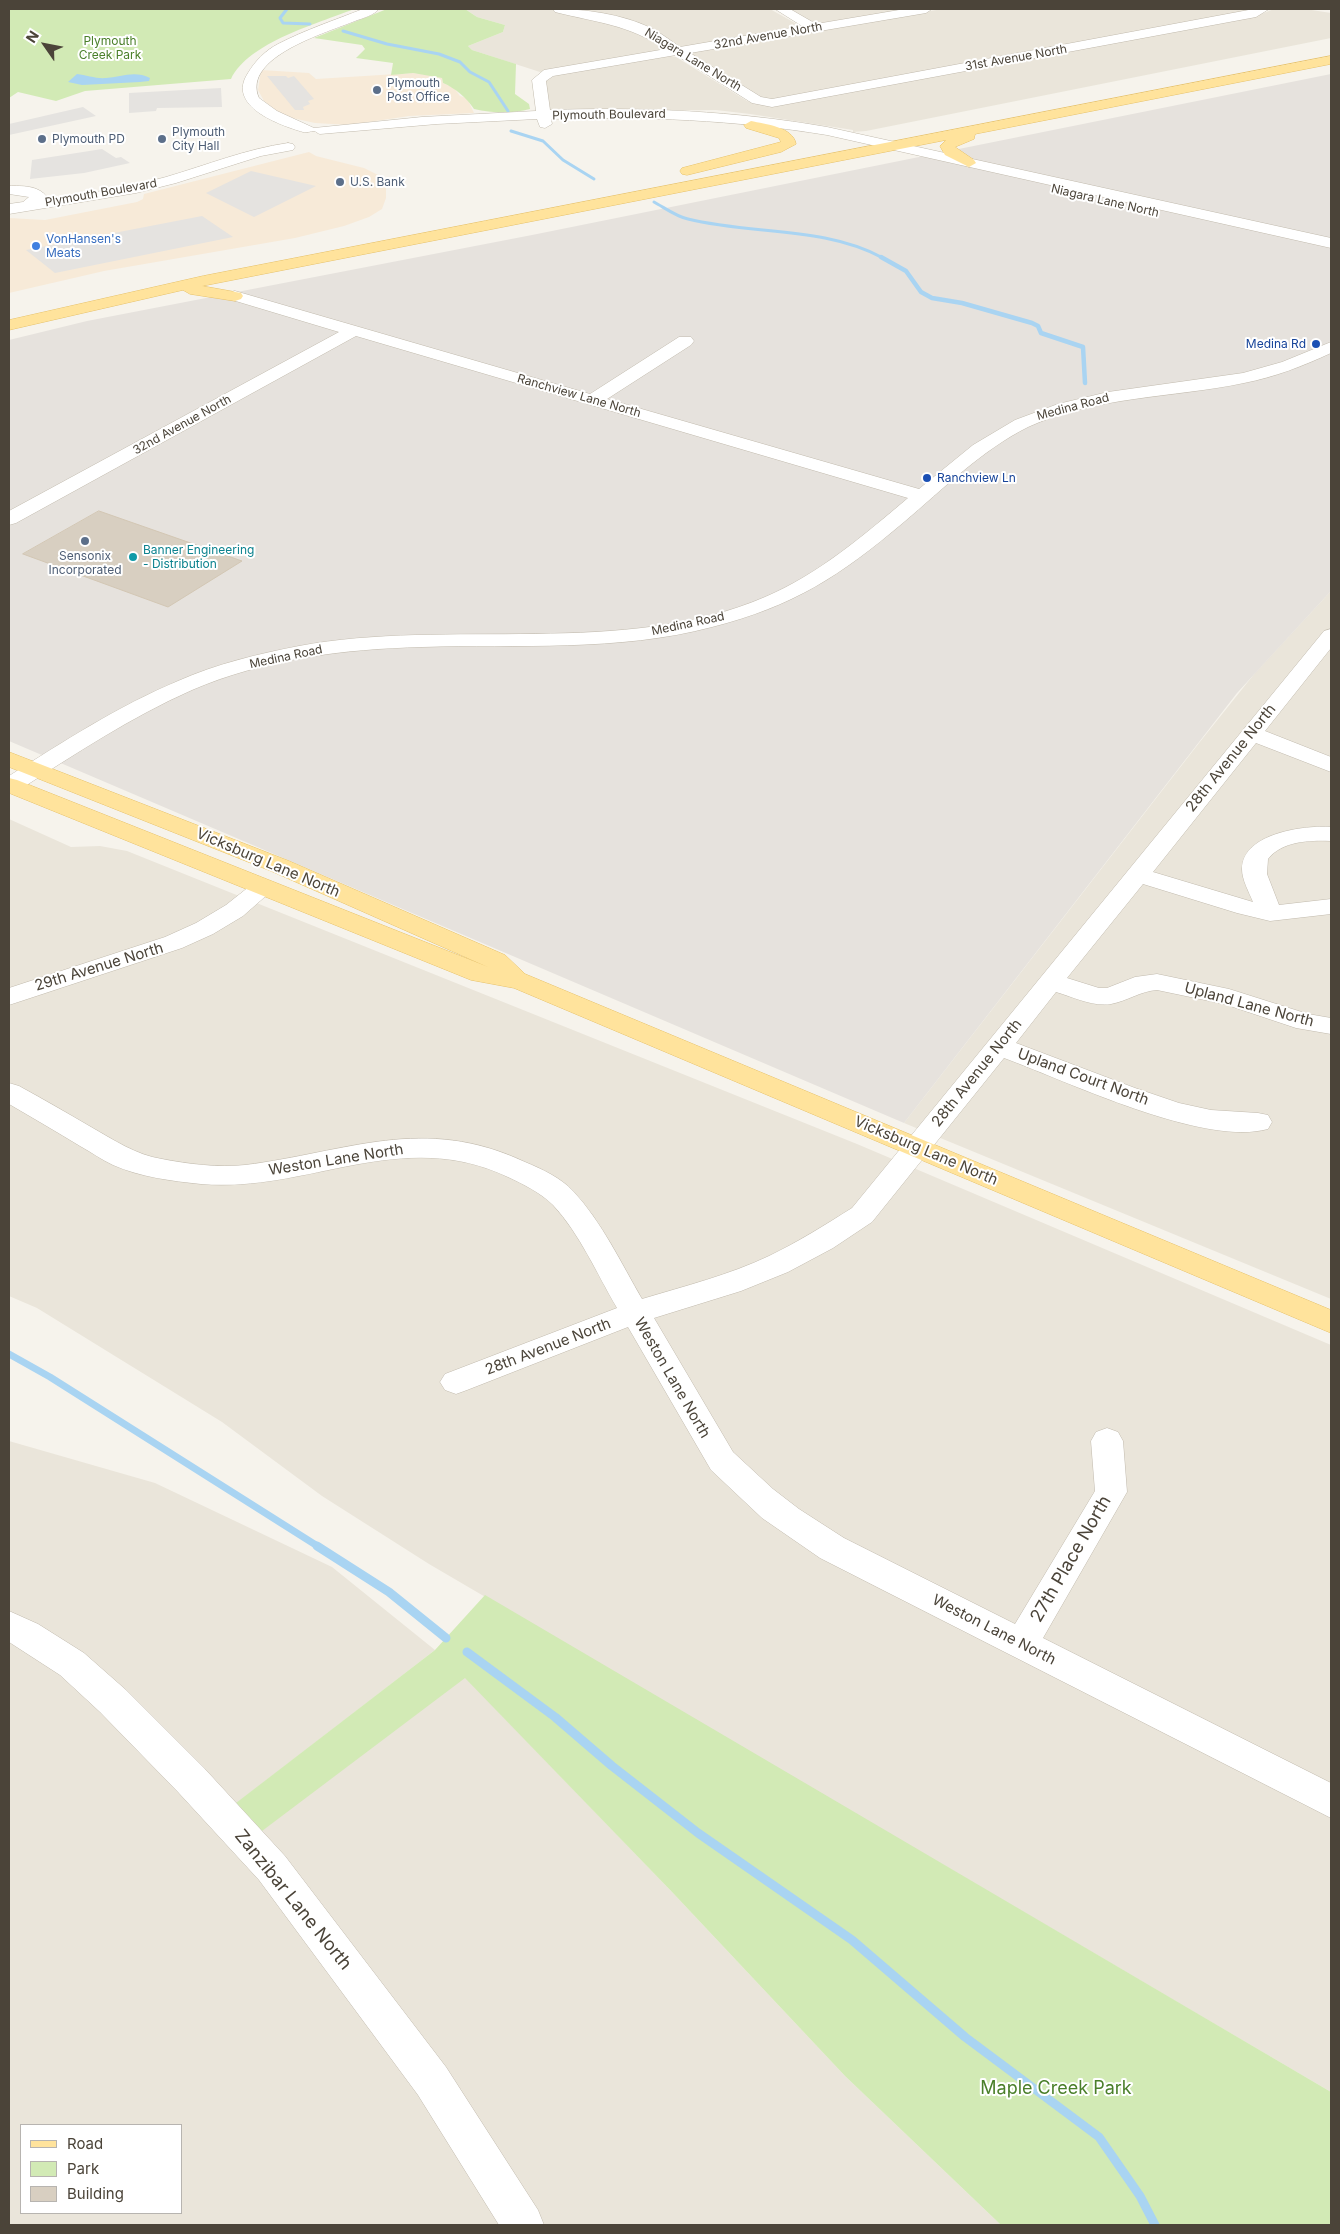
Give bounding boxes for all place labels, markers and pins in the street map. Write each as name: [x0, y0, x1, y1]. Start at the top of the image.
place label: Plymouth Post Office: [387, 76, 450, 104]
marker: Plymouth Post Office: [371, 84, 383, 96]
place label: Plymouth City Hall: [172, 125, 225, 153]
place label: Plymouth PD: [52, 132, 125, 146]
marker: Plymouth PD: [36, 133, 48, 145]
marker: Plymouth City Hall: [156, 133, 168, 145]
place label: U.S. Bank: [350, 175, 405, 189]
marker: U.S. Bank: [334, 176, 346, 188]
place label: VonHansen's Meats: [46, 232, 121, 260]
marker: VonHansen's Meats: [30, 240, 42, 252]
place label: Medina Rd: [1246, 337, 1306, 351]
marker: Medina Rd: [1310, 338, 1322, 350]
place label: Ranchview Ln: [937, 471, 1016, 485]
marker: Ranchview Ln: [921, 472, 933, 484]
marker: Sensonix Incorporated: [79, 535, 91, 547]
place label: Banner Engineering - Distribution: [143, 543, 254, 571]
place label: Sensonix Incorporated: [48, 549, 122, 577]
marker: Banner Engineering - Distribution: [127, 551, 139, 563]

